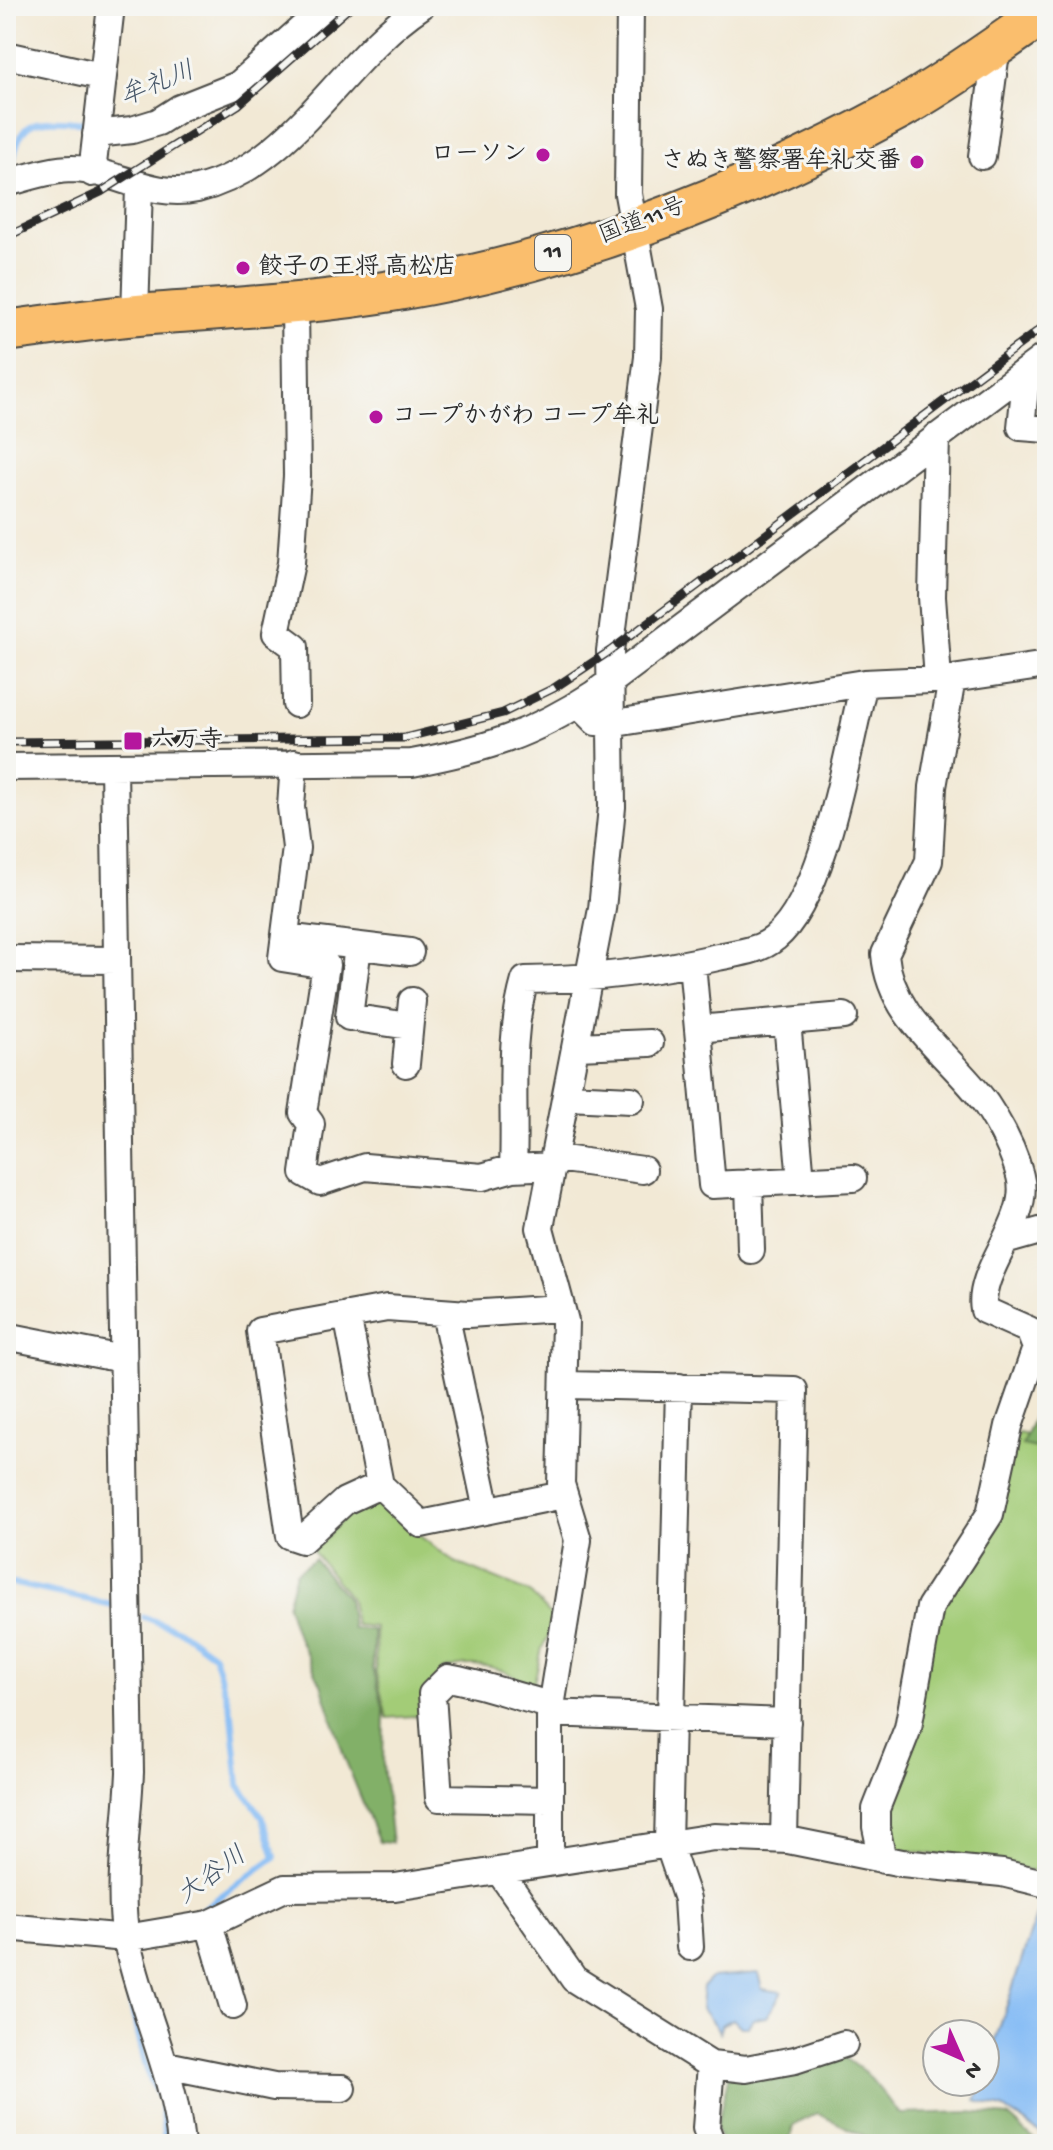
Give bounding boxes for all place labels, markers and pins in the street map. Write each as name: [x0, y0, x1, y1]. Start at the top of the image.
place label: ローソン: [431, 141, 527, 170]
marker: ローソン: [534, 146, 552, 164]
place label: さぬき警察署牟礼交番: [661, 147, 901, 177]
marker: さぬき警察署牟礼交番: [908, 153, 926, 171]
place label: 餃子の王将 高松店: [259, 253, 457, 283]
marker: 餃子の王将 高松店: [234, 259, 252, 277]
place label: コープかがわ コープ牟礼: [392, 402, 660, 432]
marker: コープかがわ コープ牟礼: [367, 408, 385, 426]
place label: 六万寺: [151, 726, 223, 756]
marker: 六万寺: [122, 730, 144, 752]

